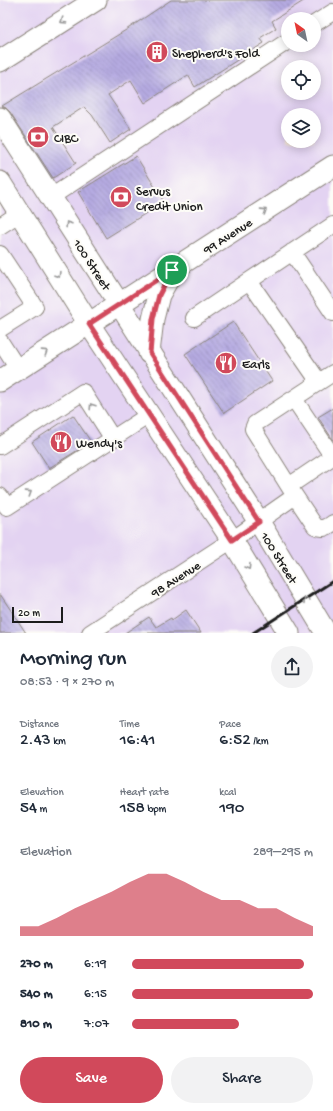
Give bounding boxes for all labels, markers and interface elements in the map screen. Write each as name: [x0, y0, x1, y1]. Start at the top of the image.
north arrow: [281, 12, 321, 52]
map controls: [281, 12, 321, 148]
one-way arrow: [61, 16, 68, 23]
building icon: Shepherd's Fold: [144, 39, 170, 65]
place label: Shepherd's Fold: [172, 47, 260, 62]
button: locate: [281, 60, 321, 100]
button: layers: [281, 108, 321, 148]
bank icon: CIBC: [25, 124, 51, 150]
place label: CIBC: [54, 132, 79, 147]
bank icon: Servus Credit Union: [108, 184, 134, 210]
place label: Servus Credit Union: [136, 185, 203, 215]
one-way arrow: [260, 208, 267, 216]
street label: 99 Avenue: [200, 216, 256, 259]
one-way arrow: [65, 221, 73, 228]
street label: 100 Street: [68, 236, 114, 295]
pin: [155, 253, 189, 287]
icon: arrive: [161, 259, 183, 281]
one-way arrow: [53, 271, 61, 278]
one-way arrow: [41, 349, 48, 357]
restaurant icon: Earls: [213, 350, 239, 376]
place label: Earls: [242, 358, 271, 373]
one-way arrow: [89, 403, 97, 410]
restaurant icon: Wendy's: [48, 429, 74, 455]
place label: Wendy's: [76, 437, 123, 452]
one-way arrow: [25, 490, 32, 498]
street label: 100 Street: [256, 529, 300, 588]
street label: 98 Avenue: [148, 558, 204, 602]
one-way arrow: [243, 563, 251, 570]
one-way arrow: [304, 597, 311, 604]
scale bar: [12, 605, 63, 624]
text: 20 m: [18, 608, 40, 620]
button: share: [271, 646, 313, 688]
text: Morning run: [20, 647, 126, 673]
text: 08:53 · 9 × 270 m: [20, 675, 114, 690]
text: Distance: [20, 719, 59, 731]
text: Time: [120, 719, 140, 731]
text: Pace: [219, 719, 241, 731]
text: 2.43: [20, 731, 51, 751]
text: 16:41: [120, 731, 155, 751]
text: 6:52: [219, 731, 251, 751]
text: km: [51, 736, 66, 748]
text: /km: [251, 736, 269, 748]
text: Elevation: [20, 787, 64, 799]
text: Heart rate: [120, 787, 169, 799]
text: kcal: [219, 787, 237, 799]
text: 54: [20, 799, 37, 819]
text: 158: [120, 799, 145, 819]
text: 190: [219, 799, 244, 819]
text: m: [37, 804, 47, 816]
text: bpm: [145, 804, 166, 816]
text: Elevation: [20, 845, 72, 860]
text: 289–295 m: [253, 845, 313, 860]
text: 270 m: [20, 957, 53, 972]
text: 6:19: [84, 957, 106, 972]
text: 540 m: [20, 987, 53, 1002]
text: 6:15: [84, 987, 107, 1002]
text: 810 m: [20, 1017, 52, 1032]
text: 7:07: [84, 1017, 109, 1032]
button: Save: [20, 1057, 163, 1103]
button: Share: [171, 1057, 313, 1103]

